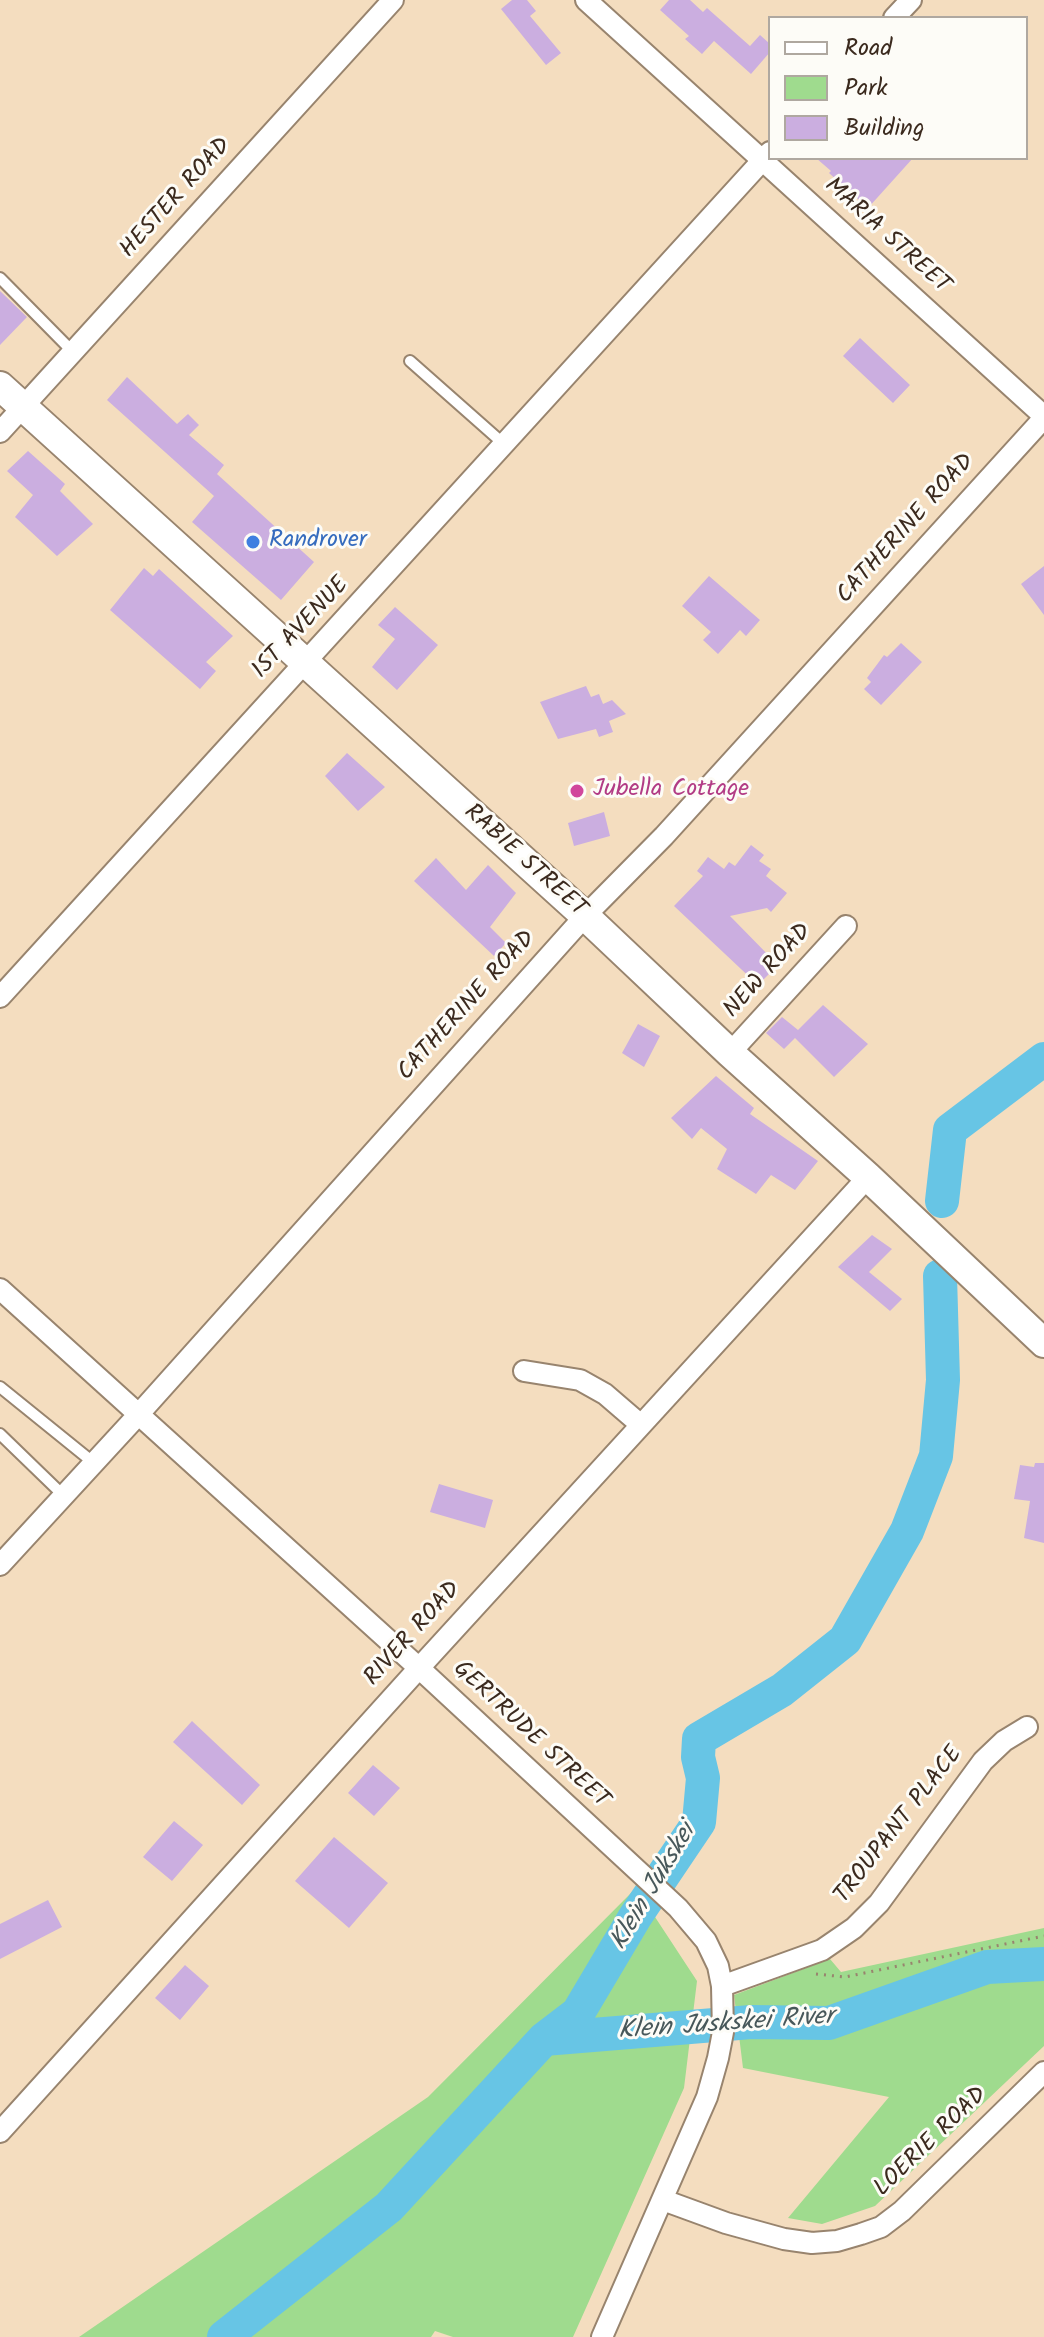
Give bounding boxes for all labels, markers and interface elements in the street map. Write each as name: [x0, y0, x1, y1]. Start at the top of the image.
legend: [768, 16, 1028, 160]
text: Road: [844, 29, 892, 68]
text: Park: [844, 69, 888, 108]
text: Building: [844, 109, 924, 148]
street label: HESTER ROAD: [115, 133, 239, 265]
street label: MARIA STREET: [817, 173, 955, 301]
street label: CATHERINE ROAD: [832, 449, 982, 611]
place label: Randrover: [269, 528, 367, 556]
marker: Randrover: [244, 533, 262, 551]
street label: 1ST AVENUE: [248, 572, 356, 686]
place label: Jubella Cottage: [593, 777, 749, 805]
marker: Jubella Cottage: [568, 782, 586, 800]
street label: RABIE STREET: [457, 799, 591, 925]
street label: NEW ROAD: [719, 919, 819, 1025]
street label: CATHERINE ROAD: [393, 926, 543, 1088]
street label: RIVER ROAD: [360, 1577, 468, 1693]
street label: GERTRUDE STREET: [446, 1656, 614, 1816]
street label: TROUPANT PLACE: [830, 1742, 970, 1910]
water label: Klein Jukskei: [605, 1819, 705, 1957]
water label: Klein Juskskei River: [617, 2003, 835, 2049]
street label: LOERIE ROAD: [870, 2082, 994, 2204]

